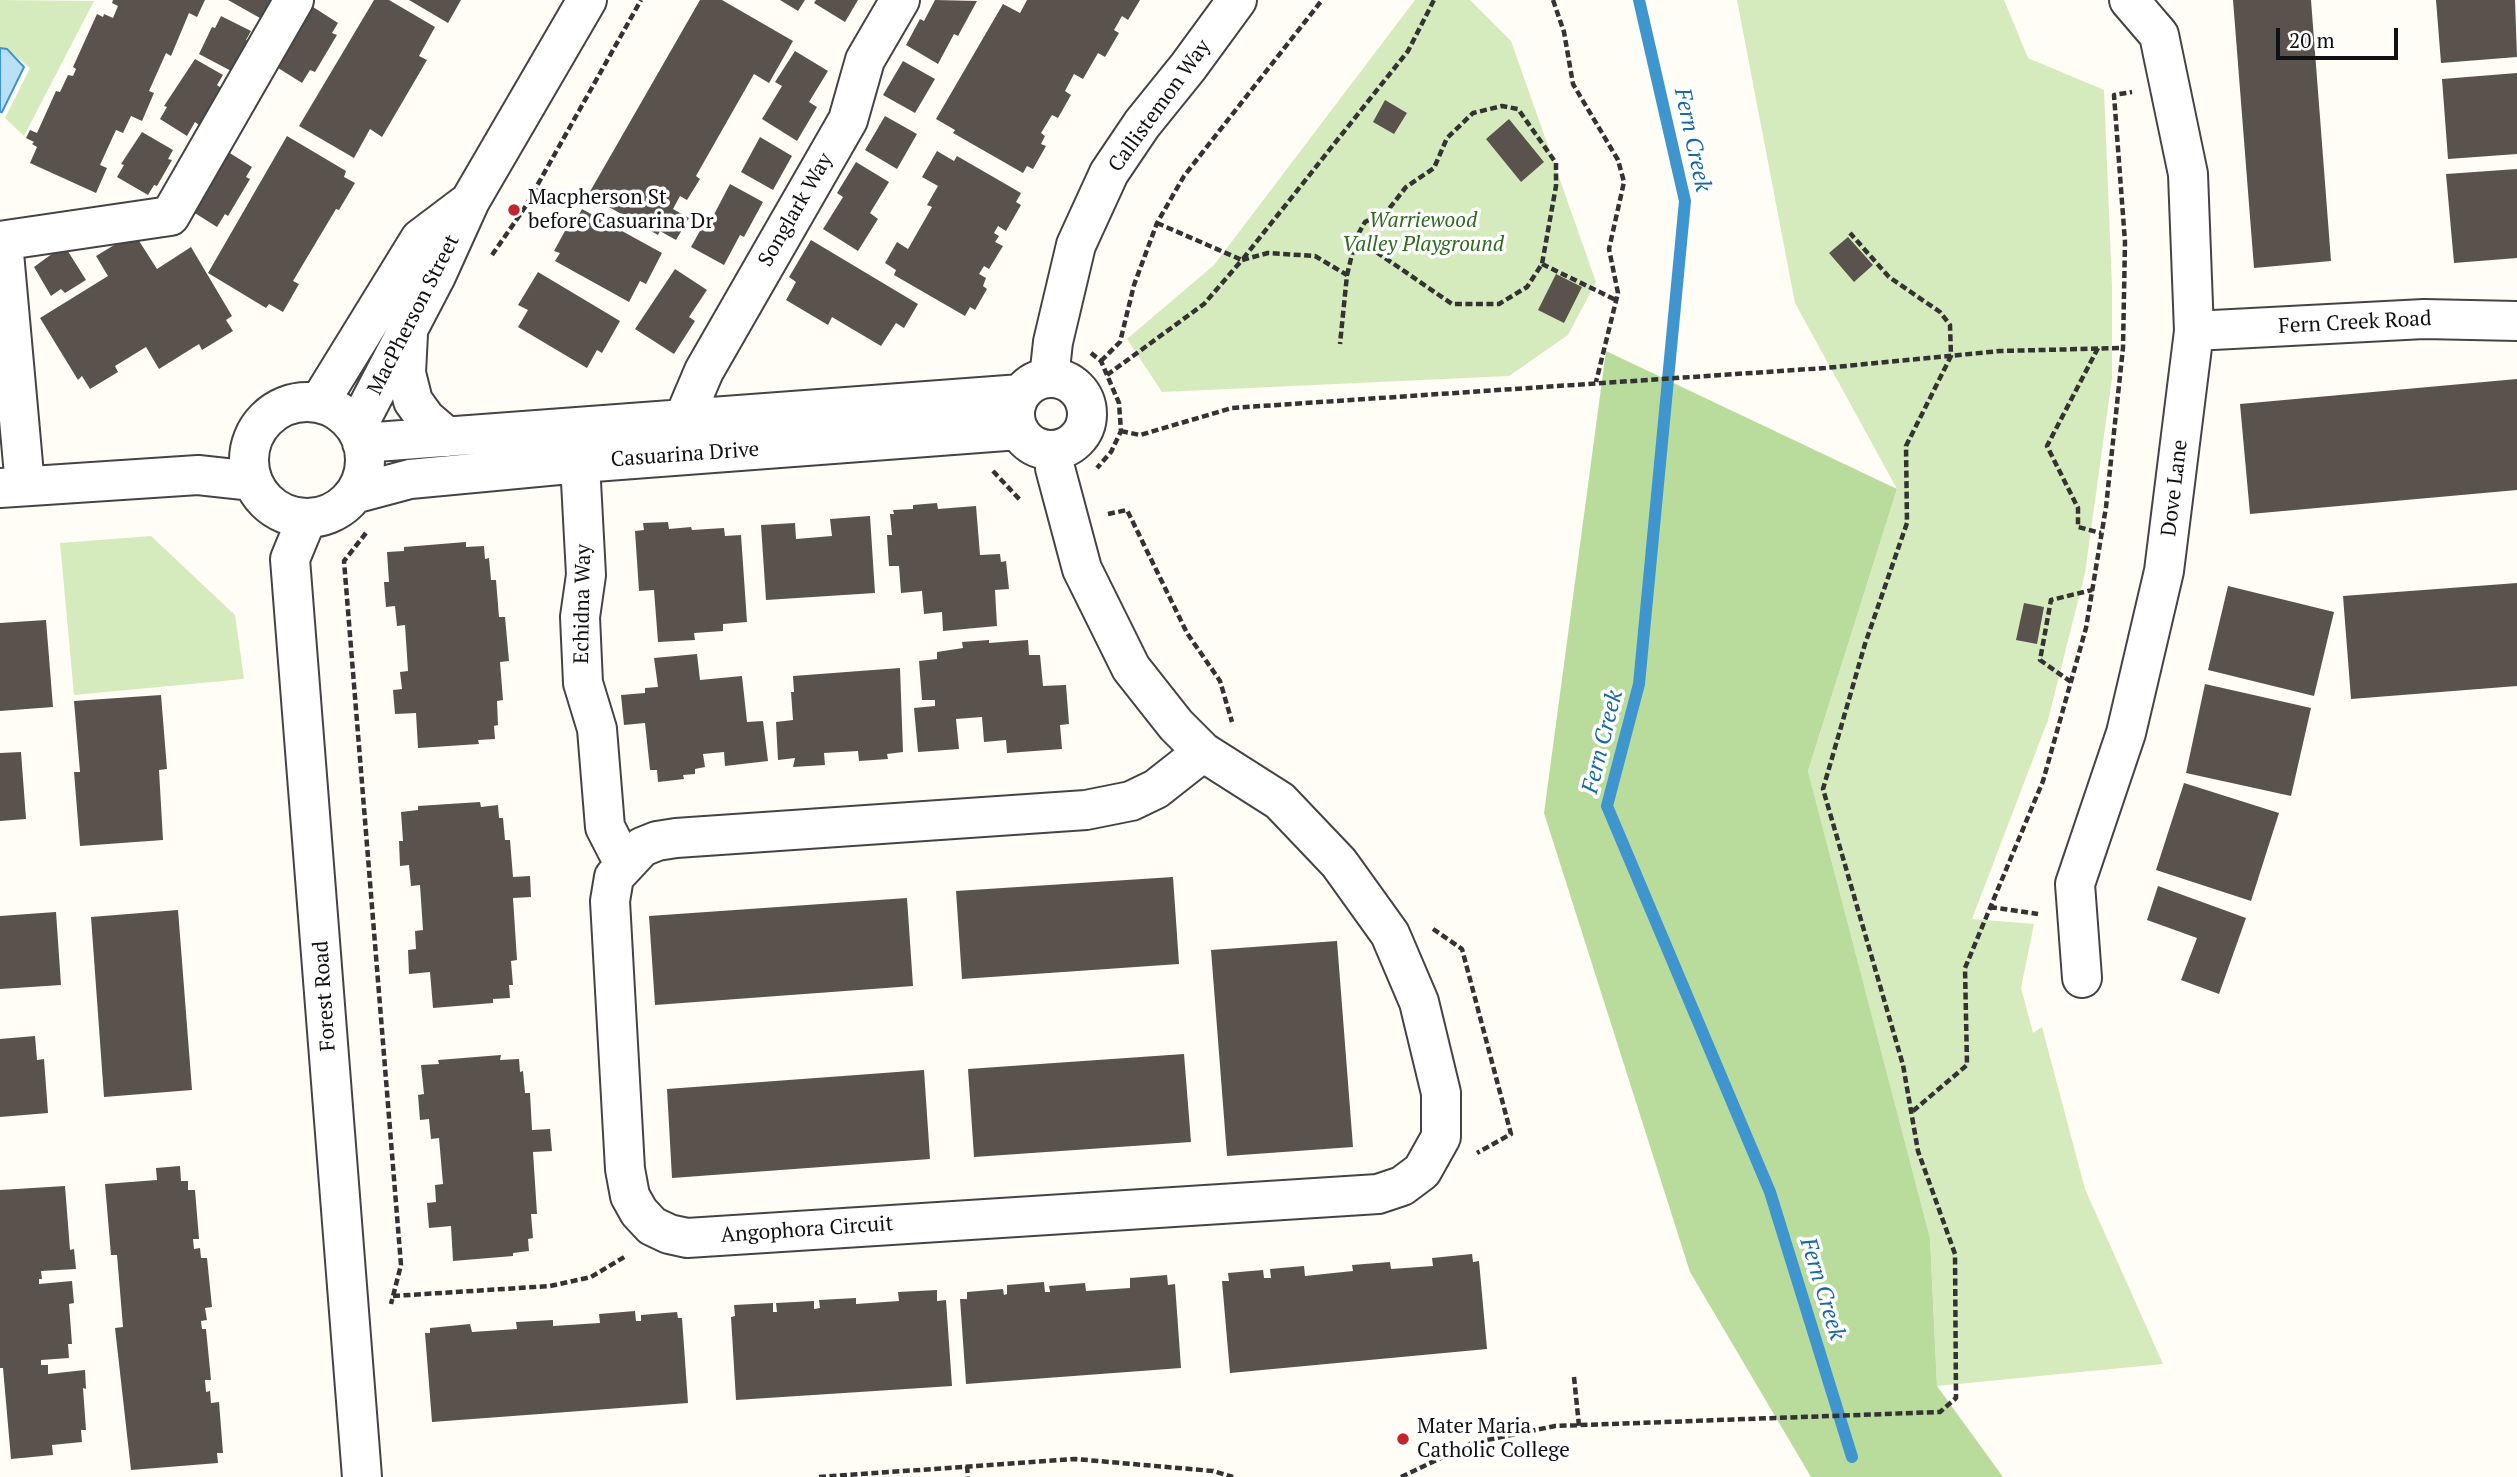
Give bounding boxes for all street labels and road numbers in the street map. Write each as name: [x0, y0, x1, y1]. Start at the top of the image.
street label: Callistemon Way: [1104, 35, 1216, 177]
street label: Songlark Way: [753, 149, 839, 271]
street label: MacPherson Street: [363, 231, 465, 399]
street label: Fern Creek Road: [2278, 306, 2432, 340]
street label: Casuarina Drive: [610, 437, 760, 473]
street label: Dove Lane: [2157, 438, 2193, 538]
street label: Echidna Way: [569, 544, 597, 664]
street label: Forest Road: [309, 940, 341, 1052]
street label: Angophora Circuit: [720, 1211, 894, 1249]

